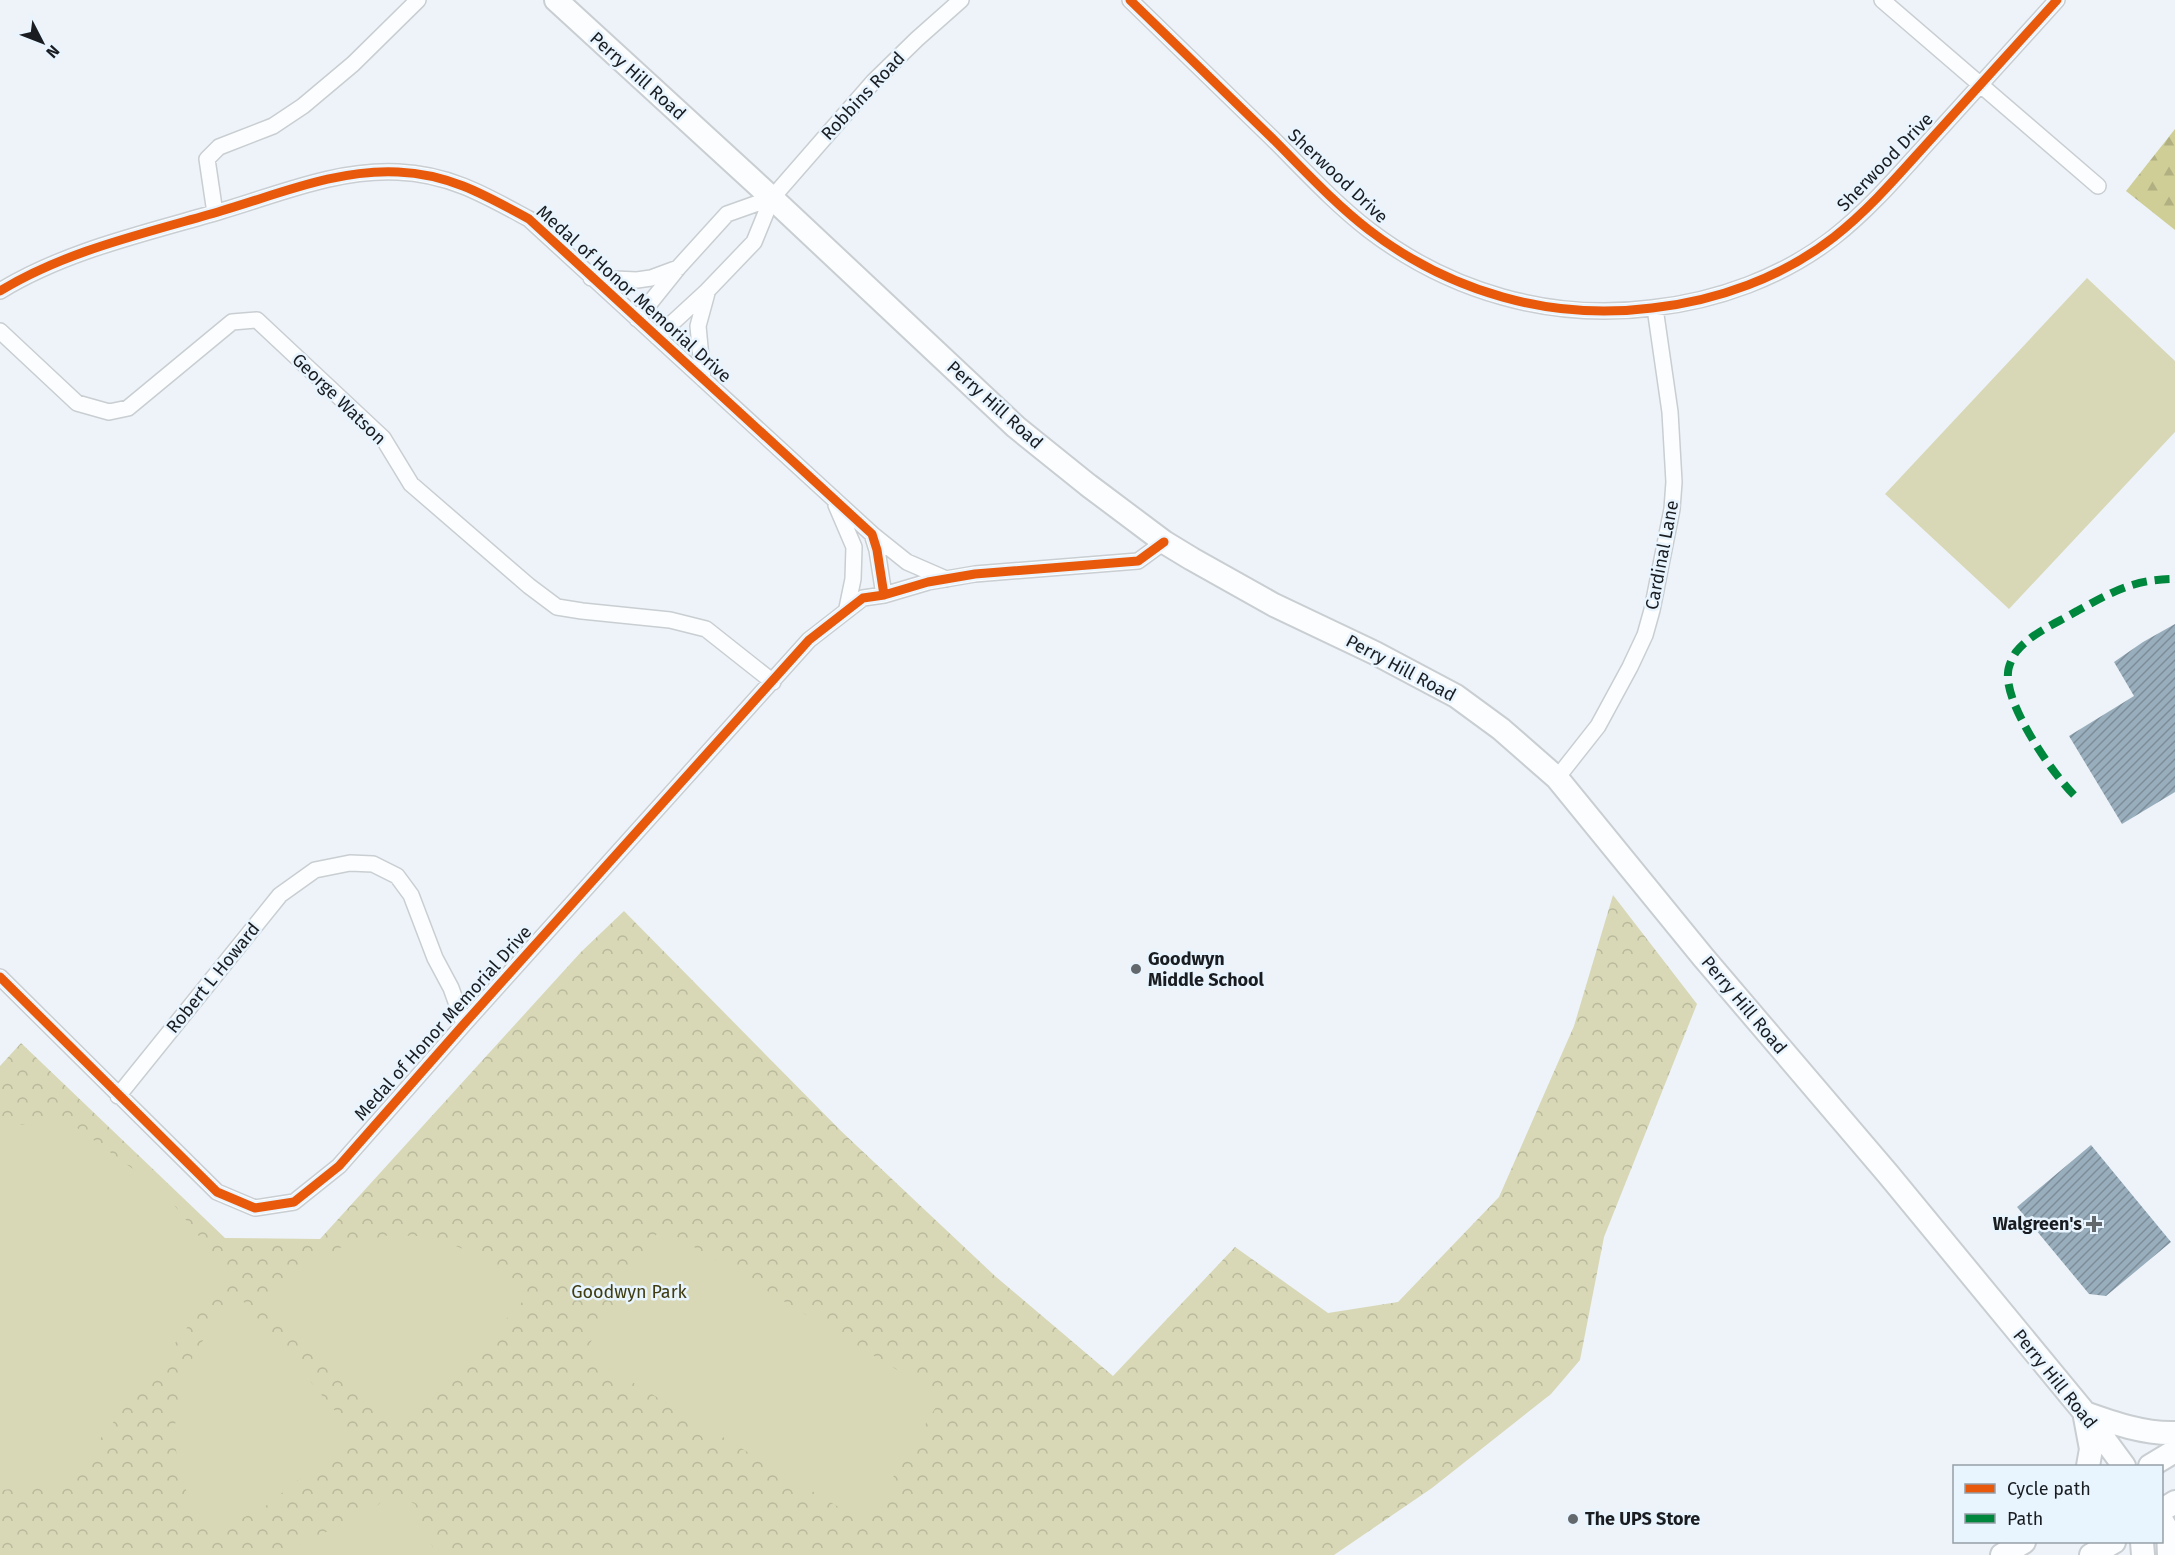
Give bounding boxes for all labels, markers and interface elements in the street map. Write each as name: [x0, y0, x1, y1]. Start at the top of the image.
north arrow: [12, 12, 72, 72]
street label: Perry Hill Road: [586, 27, 690, 125]
text: N: [42, 41, 63, 62]
street label: Robbins Road: [816, 47, 910, 145]
street label: Sherwood Drive: [1832, 108, 1938, 216]
street label: Sherwood Drive: [1283, 124, 1393, 228]
street label: Medal of Honor Memorial Drive: [532, 201, 736, 387]
street label: George Watson: [287, 349, 391, 449]
street label: Perry Hill Road: [943, 356, 1047, 454]
street label: Cardinal Lane: [1641, 498, 1683, 612]
street label: Perry Hill Road: [1342, 630, 1460, 706]
street label: Robert L Howard: [162, 918, 264, 1038]
street label: Medal of Honor Memorial Drive: [350, 921, 536, 1125]
place label: Goodwyn Middle School: [1148, 948, 1265, 991]
street label: Perry Hill Road: [1697, 951, 1791, 1059]
marker: Goodwyn Middle School: [1129, 962, 1143, 976]
place label: Walgreen's: [1993, 1213, 2082, 1235]
marker: Walgreen's: [2087, 1217, 2101, 1231]
park label: Goodwyn Park: [571, 1281, 688, 1303]
street label: Perry Hill Road: [2008, 1325, 2102, 1433]
legend: [1953, 1465, 2163, 1543]
text: Cycle path: [2007, 1478, 2091, 1500]
place label: The UPS Store: [1585, 1508, 1700, 1530]
text: Path: [2007, 1508, 2043, 1530]
marker: The UPS Store: [1566, 1512, 1580, 1526]

